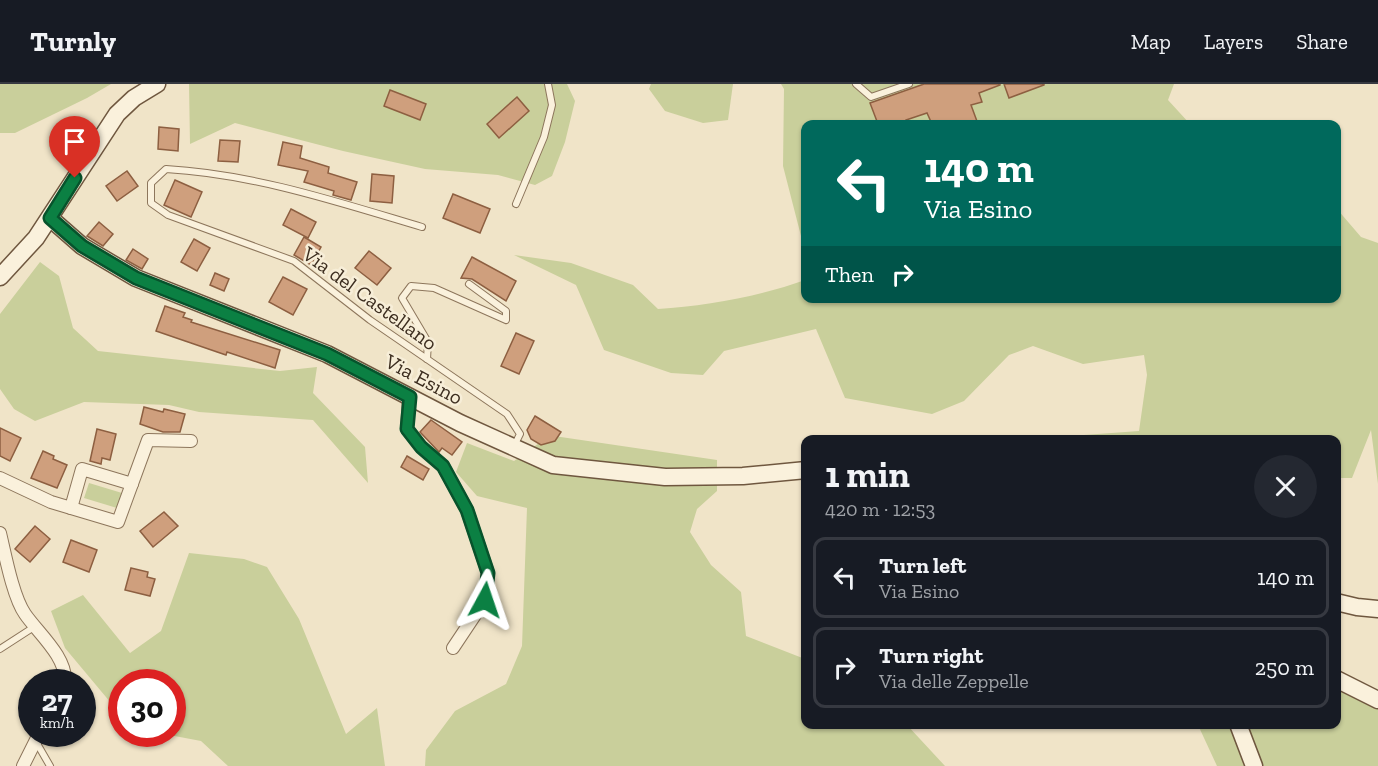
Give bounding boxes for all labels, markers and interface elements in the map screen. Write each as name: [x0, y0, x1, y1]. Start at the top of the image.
text: Turnly: [30, 25, 116, 58]
text: Map: [1131, 29, 1171, 54]
text: Layers: [1204, 29, 1263, 54]
text: Share: [1296, 29, 1348, 54]
pin: [49, 116, 100, 178]
icon: arrive: [58, 125, 91, 158]
text: 140 m: [924, 142, 1034, 193]
icon: left: [825, 144, 903, 222]
text: Via Esino: [924, 193, 1032, 225]
street label: Via del Castellano: [297, 240, 442, 355]
icon: right: [886, 258, 919, 291]
text: Then: [825, 261, 874, 288]
street label: Via Esino: [380, 348, 467, 410]
text: 1 min: [825, 453, 910, 496]
button: close: [1254, 455, 1317, 518]
text: 420 m · 12:53: [825, 497, 935, 521]
text: Turn left: [879, 552, 966, 579]
icon: left: [828, 561, 861, 594]
text: 140 m: [1257, 564, 1314, 591]
position arrow: [453, 568, 517, 632]
text: Via Esino: [879, 579, 959, 603]
text: Turn right: [879, 642, 983, 669]
icon: right: [828, 651, 861, 684]
text: 250 m: [1255, 654, 1314, 681]
speed limit sign: 30: [108, 669, 186, 747]
text: Via delle Zeppelle: [879, 669, 1029, 693]
text: 27: [42, 683, 72, 719]
text: km/h: [40, 714, 74, 732]

